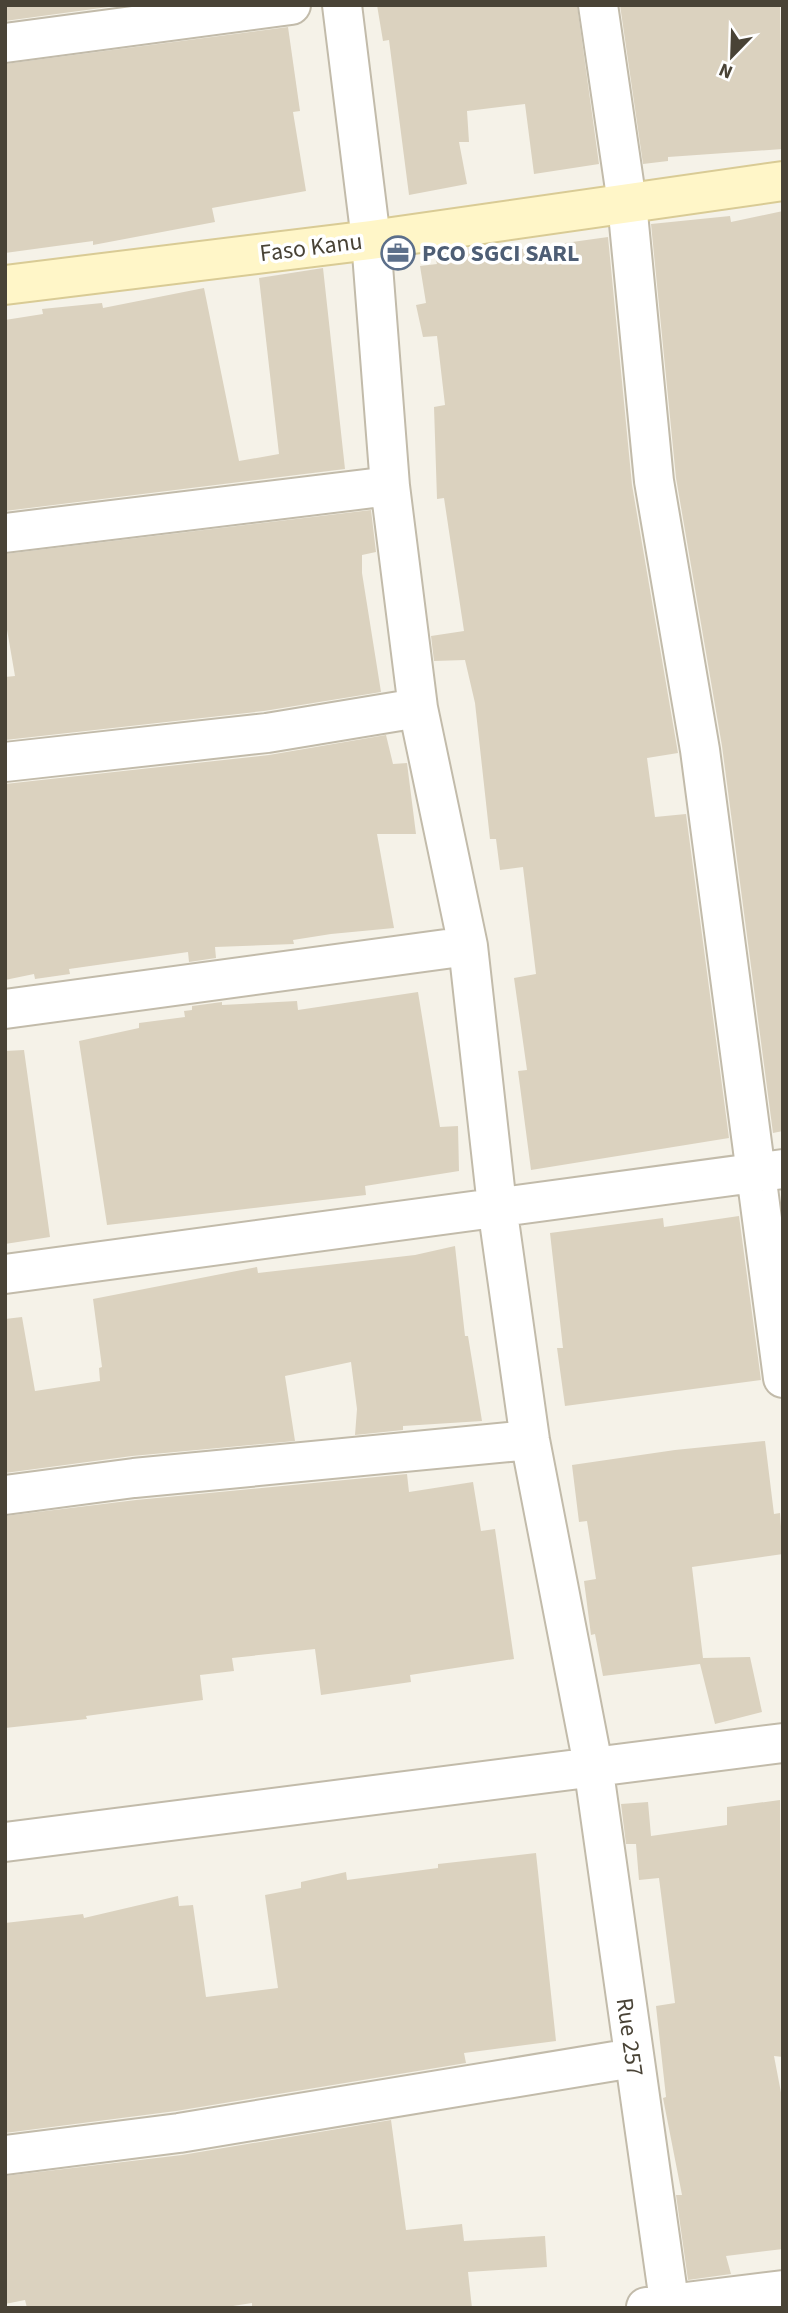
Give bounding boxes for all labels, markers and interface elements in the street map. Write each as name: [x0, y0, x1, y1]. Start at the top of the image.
north arrow: [697, 21, 767, 91]
text: N: [715, 55, 737, 85]
street label: Faso Kanu: [258, 224, 364, 271]
office icon: PCO SGCI SARL: [379, 234, 417, 272]
place label: PCO SGCI SARL: [422, 236, 580, 271]
street label: Rue 257: [607, 1995, 652, 2079]

